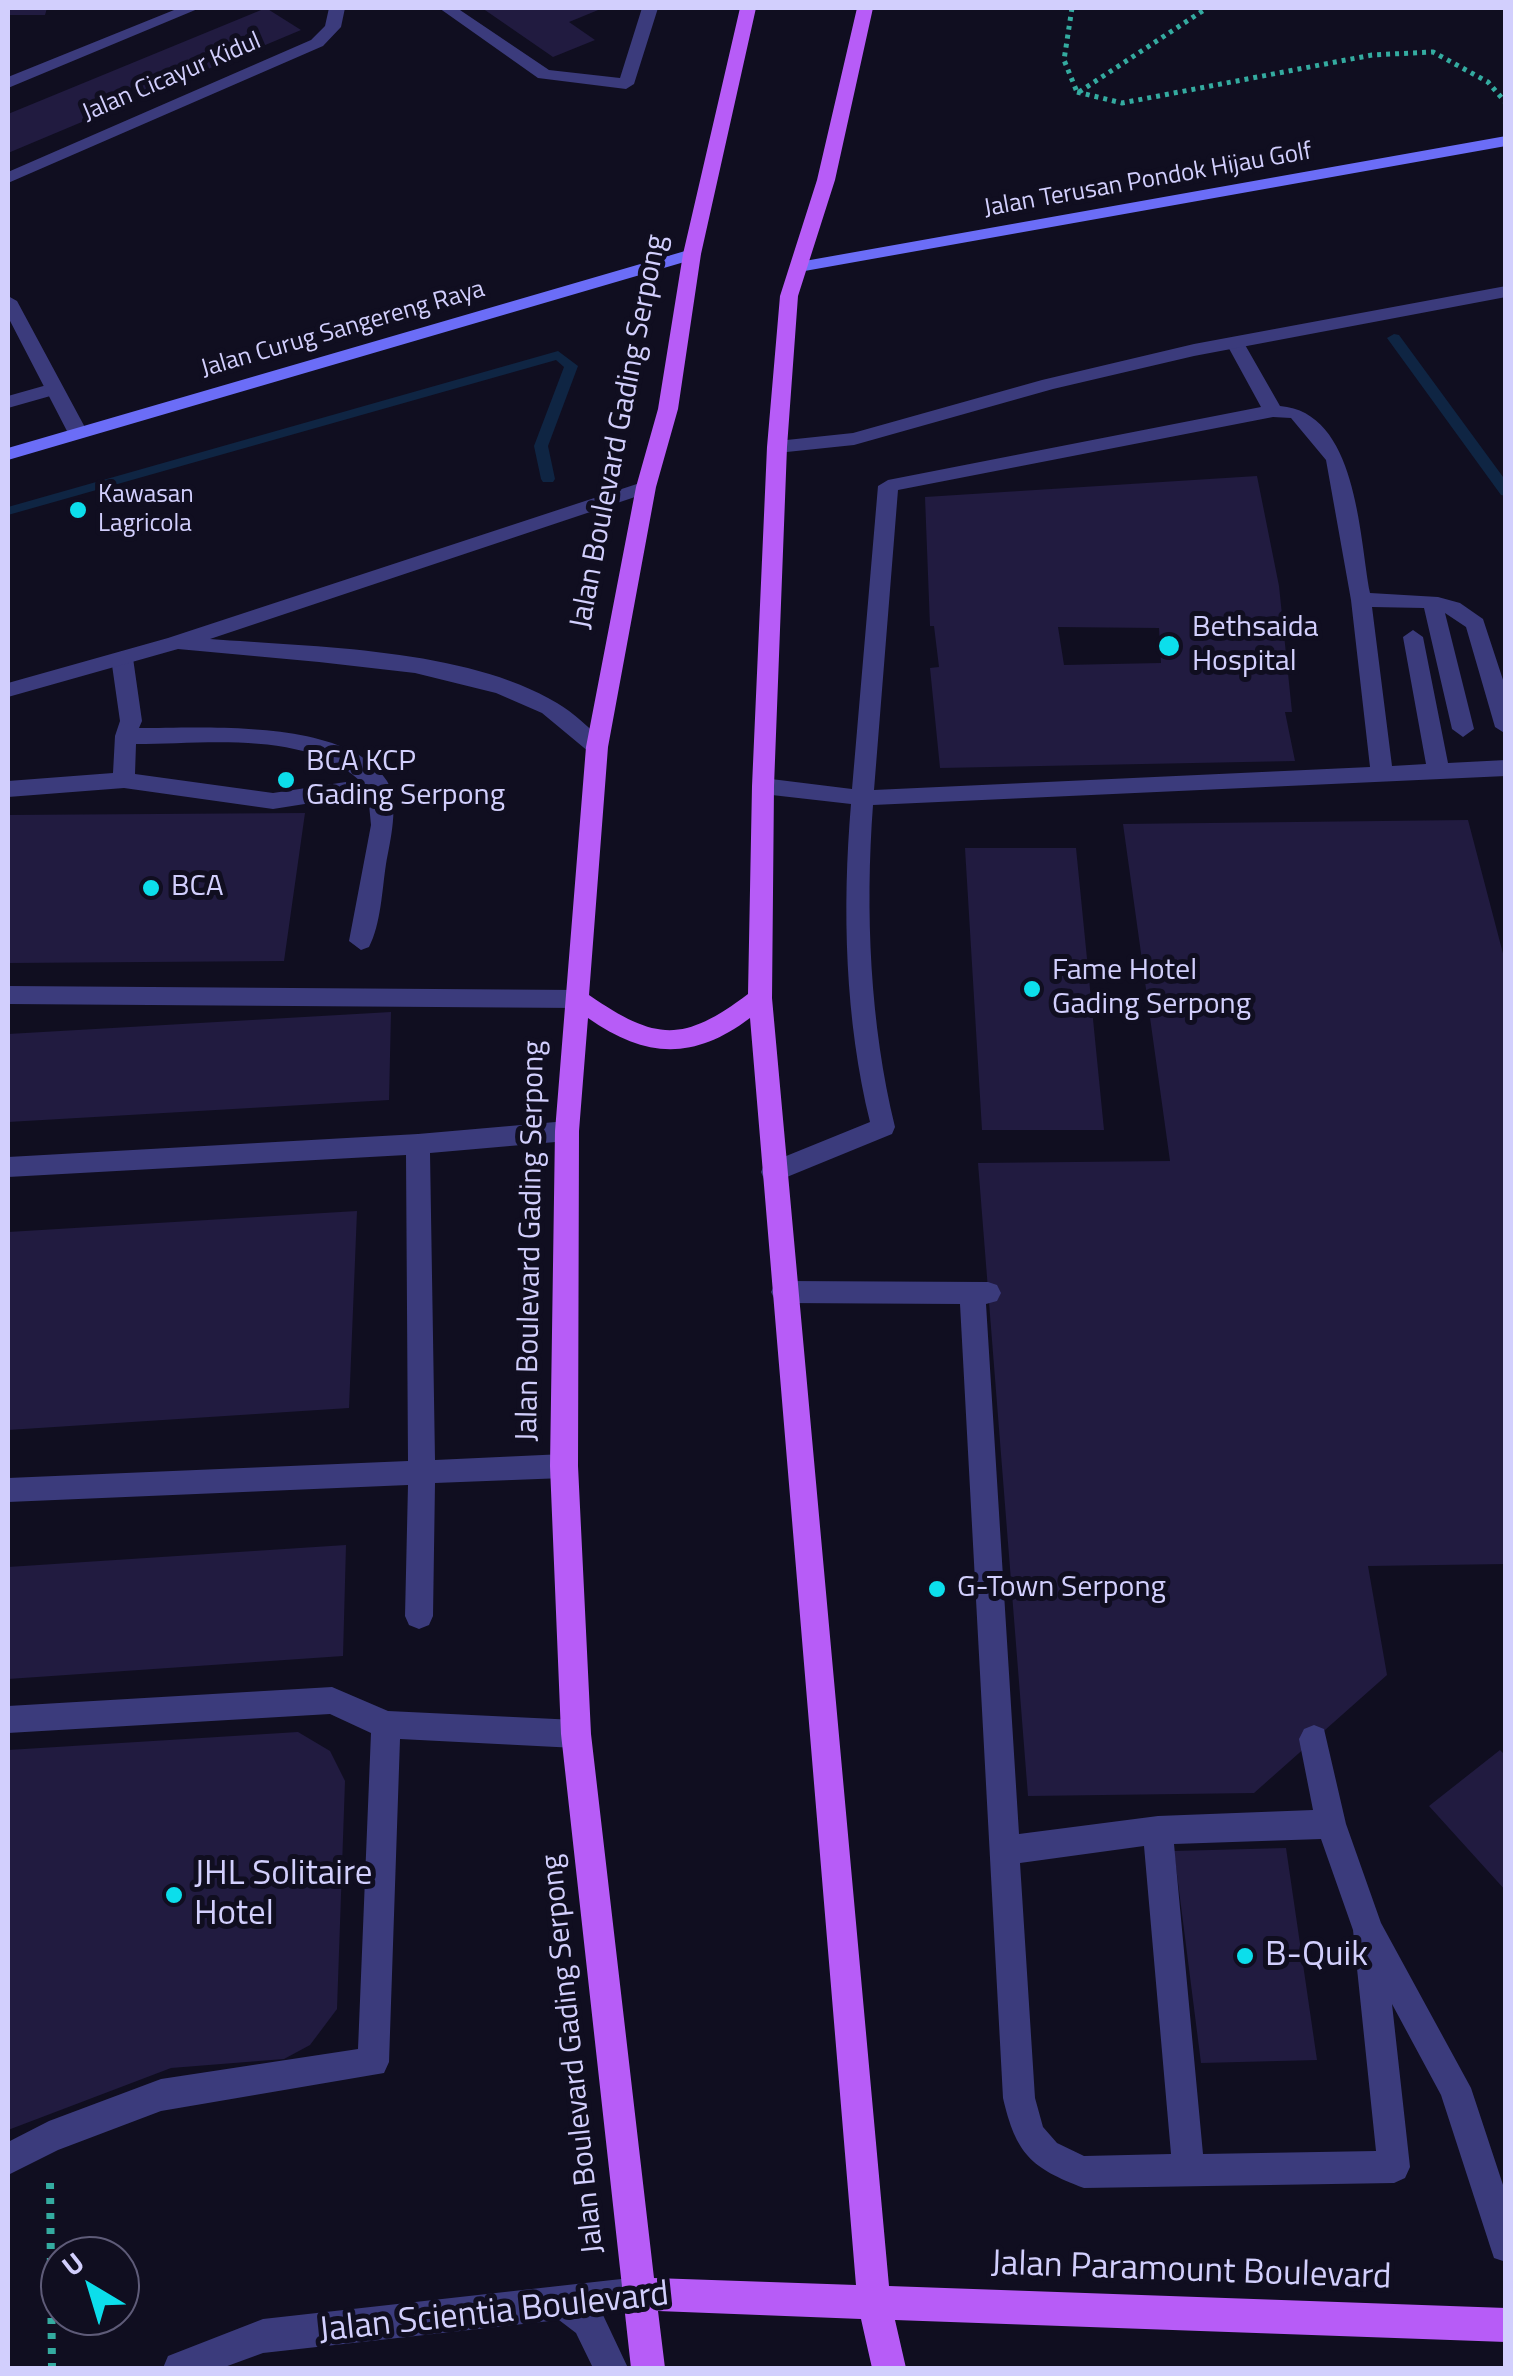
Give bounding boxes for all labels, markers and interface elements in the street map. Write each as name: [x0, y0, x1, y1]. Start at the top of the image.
street label: Jalan Cicayur Kidul: [78, 27, 266, 129]
street label: Jalan Terusan Pondok Hijau Golf: [982, 137, 1314, 225]
street label: Jalan Boulevard Gading Serpong: [564, 232, 676, 632]
street label: Jalan Curug Sangereng Raya: [198, 275, 488, 385]
place label: Kawasan Lagricola: [98, 481, 194, 540]
marker: Kawasan Lagricola: [67, 499, 89, 521]
place label: Bethsaida Hospital: [1192, 611, 1319, 682]
marker: Bethsaida Hospital: [1156, 633, 1182, 659]
place label: BCA KCP Gading Serpong: [306, 745, 505, 816]
marker: BCA KCP Gading Serpong: [275, 769, 297, 791]
place label: BCA: [171, 870, 224, 906]
marker: BCA: [140, 877, 162, 899]
place label: Fame Hotel Gading Serpong: [1052, 954, 1251, 1024]
marker: Fame Hotel Gading Serpong: [1021, 978, 1043, 1000]
street label: Jalan Boulevard Gading Serpong: [511, 1040, 553, 1442]
place label: G-Town Serpong: [957, 1571, 1166, 1607]
marker: G-Town Serpong: [926, 1578, 948, 1600]
street label: Jalan Boulevard Gading Serpong: [535, 1853, 613, 2255]
place label: JHL Solitaire Hotel: [194, 1854, 372, 1936]
marker: JHL Solitaire Hotel: [163, 1884, 185, 1906]
place label: B-Quik: [1265, 1935, 1368, 1977]
marker: B-Quik: [1234, 1945, 1256, 1967]
north arrow: [40, 2236, 140, 2336]
text: U: [52, 2241, 93, 2286]
street label: Jalan Paramount Boulevard: [990, 2244, 1392, 2300]
street label: Jalan Scientia Boulevard: [317, 2275, 671, 2353]

